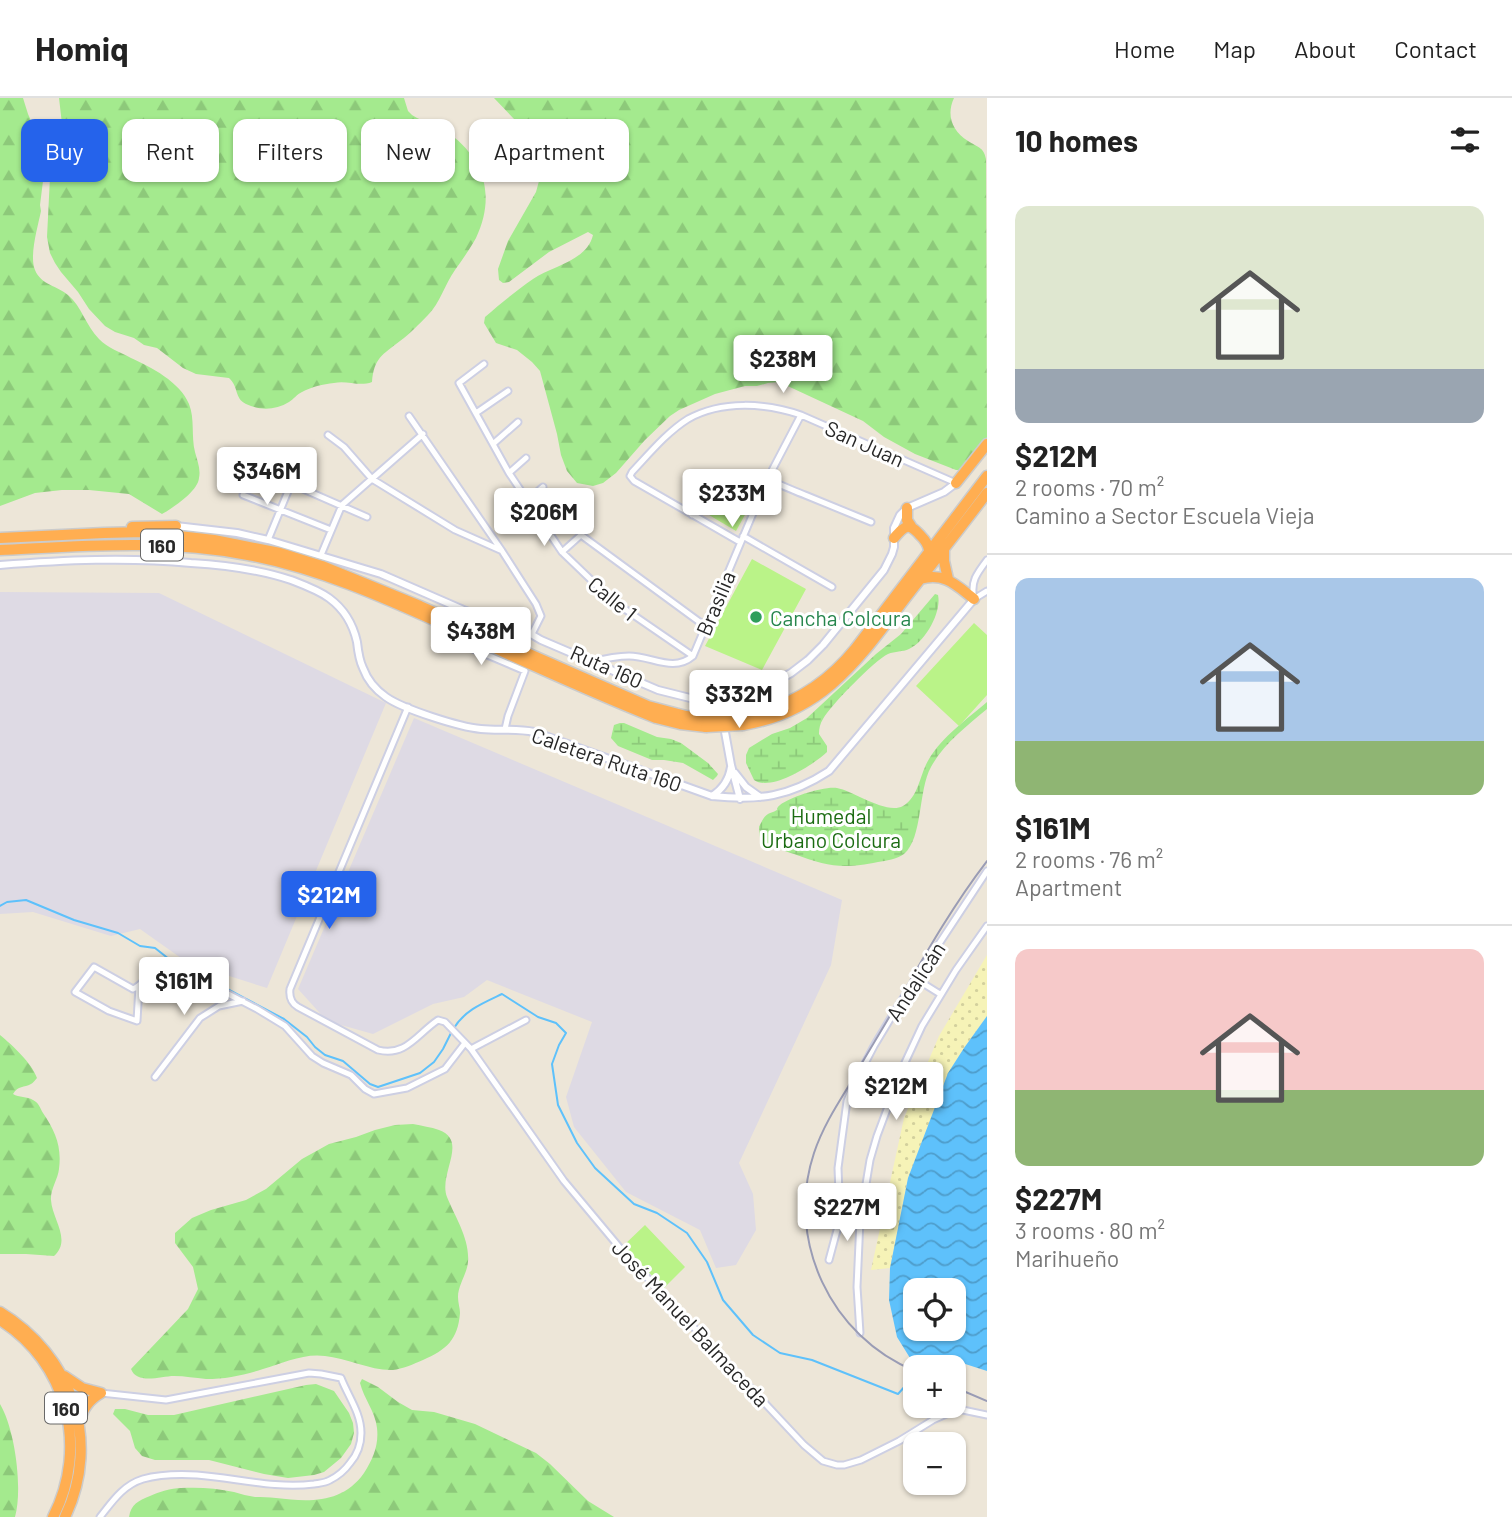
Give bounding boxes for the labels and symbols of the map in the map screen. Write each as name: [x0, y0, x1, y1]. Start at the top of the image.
pin: $238M: [734, 336, 832, 395]
street label: San Juan: [822, 415, 908, 471]
pin: $346M: [218, 448, 316, 507]
pin: $233M: [683, 470, 781, 529]
pin: $206M: [495, 489, 593, 548]
road number: 160: [141, 530, 183, 560]
street label: Brasilia: [690, 567, 740, 639]
street label: Calle 1: [583, 571, 643, 625]
place label: Cancha Colcura: [770, 605, 911, 630]
pin: $438M: [432, 608, 530, 667]
marker: Cancha Colcura: [748, 609, 764, 625]
street label: Ruta 160: [567, 639, 647, 693]
pin: $332M: [690, 670, 788, 730]
street label: Caletera Ruta 160: [529, 722, 685, 796]
park label: Humedal Urbano Colcura: [761, 803, 901, 852]
pin: $212M: [280, 872, 378, 931]
street label: Andalicán: [880, 937, 950, 1025]
pin: $161M: [135, 958, 233, 1017]
pin: $212M: [847, 1062, 945, 1122]
pin: $227M: [798, 1184, 896, 1243]
street label: José Manuel Balmaceda: [607, 1235, 775, 1411]
road number: 160: [45, 1392, 87, 1424]

